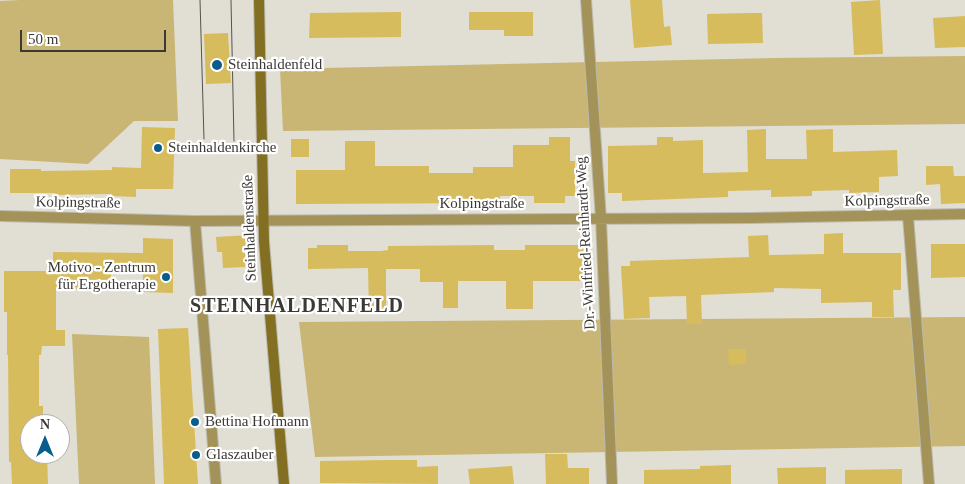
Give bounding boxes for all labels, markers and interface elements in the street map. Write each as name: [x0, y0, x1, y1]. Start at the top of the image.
scale bar: [22, 20, 169, 52]
text: 50 m: [28, 31, 58, 47]
place label: Steinhaldenfeld: [228, 56, 322, 74]
marker: Steinhaldenfeld: [210, 58, 224, 72]
place label: Steinhaldenkirche: [168, 139, 276, 157]
marker: Steinhaldenkirche: [152, 142, 164, 154]
street label: Dr.-Winfried-Reinhardt-Weg: [572, 156, 600, 330]
street label: Steinhaldenstraße: [239, 174, 261, 282]
street label: Kolpingstraße: [844, 191, 930, 211]
street label: Kolpingstraße: [35, 193, 121, 213]
street label: Kolpingstraße: [440, 195, 524, 213]
place label: Motivo - Zentrum für Ergotherapie: [48, 259, 156, 294]
marker: Motivo - Zentrum für Ergotherapie: [160, 271, 172, 283]
district label: STEINHALDENFELD: [188, 295, 406, 319]
place label: Bettina Hofmann: [205, 413, 309, 431]
north arrow: [20, 414, 70, 464]
marker: Bettina Hofmann: [189, 416, 201, 428]
text: N: [40, 417, 50, 432]
place label: Glaszauber: [206, 446, 273, 464]
marker: Glaszauber: [190, 449, 202, 461]

